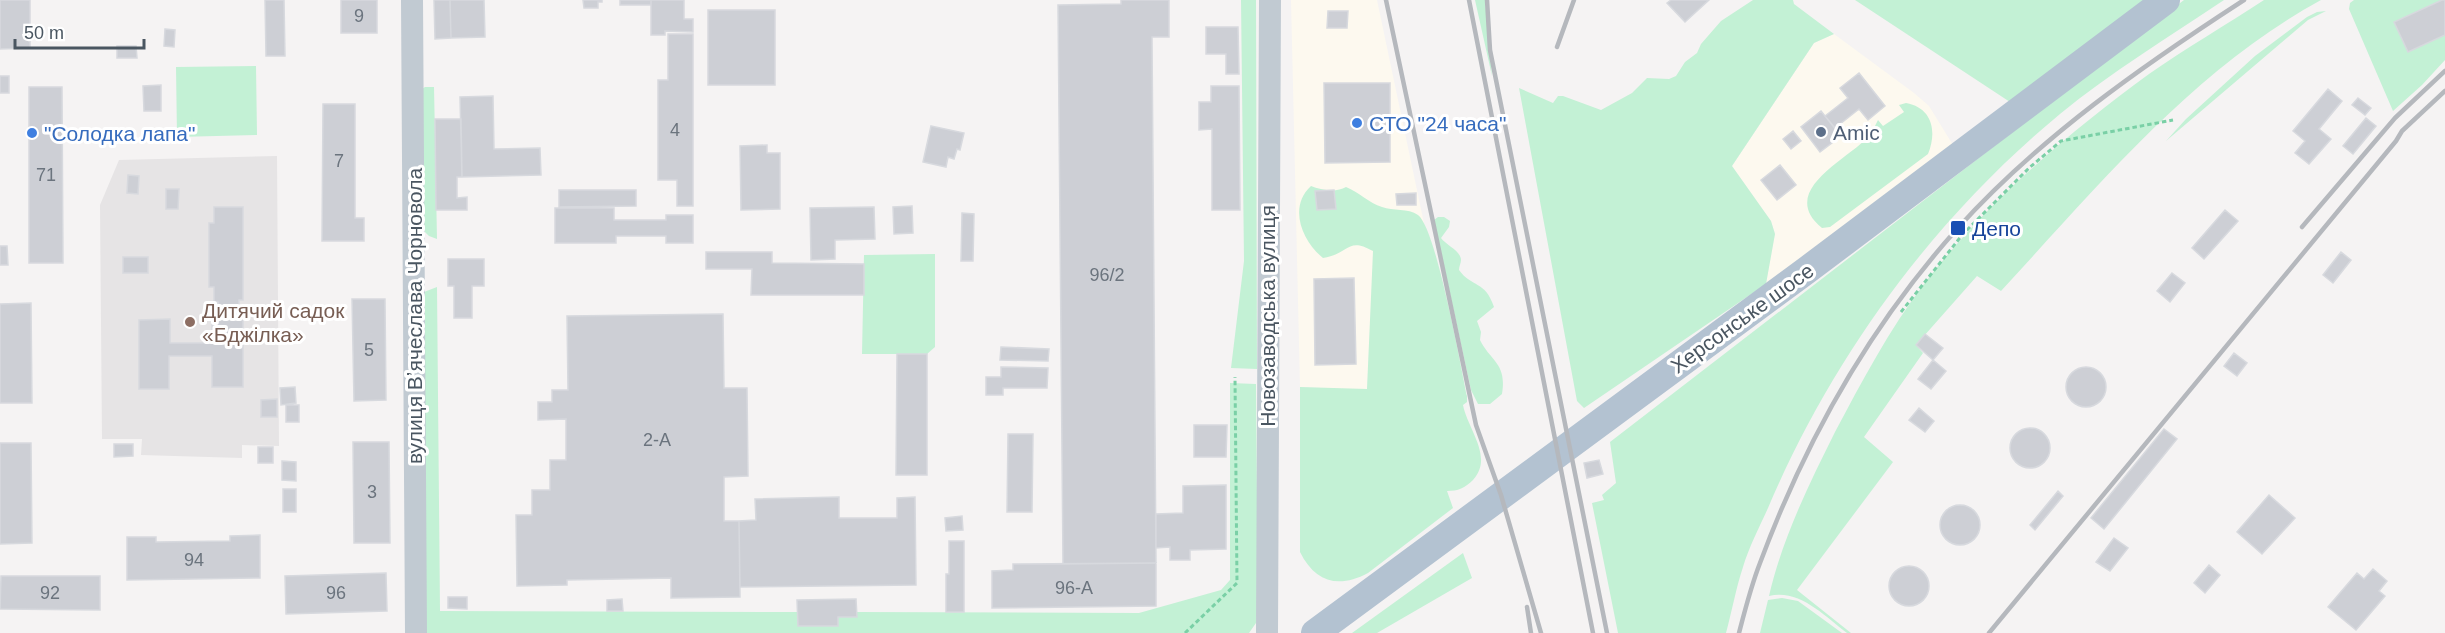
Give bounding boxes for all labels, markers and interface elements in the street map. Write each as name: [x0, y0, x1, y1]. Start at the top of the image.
house number: 9: [354, 6, 364, 26]
scale bar: [15, 12, 144, 50]
text: 50 m: [24, 23, 64, 43]
place label: СТО "24 часа": [1369, 112, 1506, 135]
marker: СТО "24 часа": [1350, 116, 1364, 130]
house number: 4: [670, 120, 680, 140]
place label: Amic: [1833, 121, 1880, 144]
place label: "Солодка лапа": [44, 122, 195, 145]
marker: Amic: [1814, 125, 1828, 139]
marker: "Солодка лапа": [25, 126, 39, 140]
house number: 7: [334, 151, 344, 171]
house number: 71: [36, 165, 56, 185]
street label: вулиця Вʼячеслава Чорновола: [403, 168, 426, 464]
street label: Новозаводська вулиця: [1256, 205, 1279, 427]
place label: Депо: [1972, 217, 2021, 240]
marker: Депо: [1949, 219, 1967, 237]
street label: Херсонське шосе: [1666, 259, 1818, 377]
house number: 96/2: [1089, 265, 1125, 285]
place label: Дитячий садок «Бджілка»: [202, 299, 345, 346]
marker: Дитячий садок «Бджілка»: [183, 315, 197, 329]
house number: 5: [364, 340, 374, 360]
house number: 2-А: [643, 430, 671, 450]
house number: 3: [367, 482, 377, 502]
house number: 94: [184, 550, 204, 570]
house number: 96-А: [1055, 578, 1093, 598]
house number: 92: [40, 583, 60, 603]
house number: 96: [326, 583, 346, 603]

